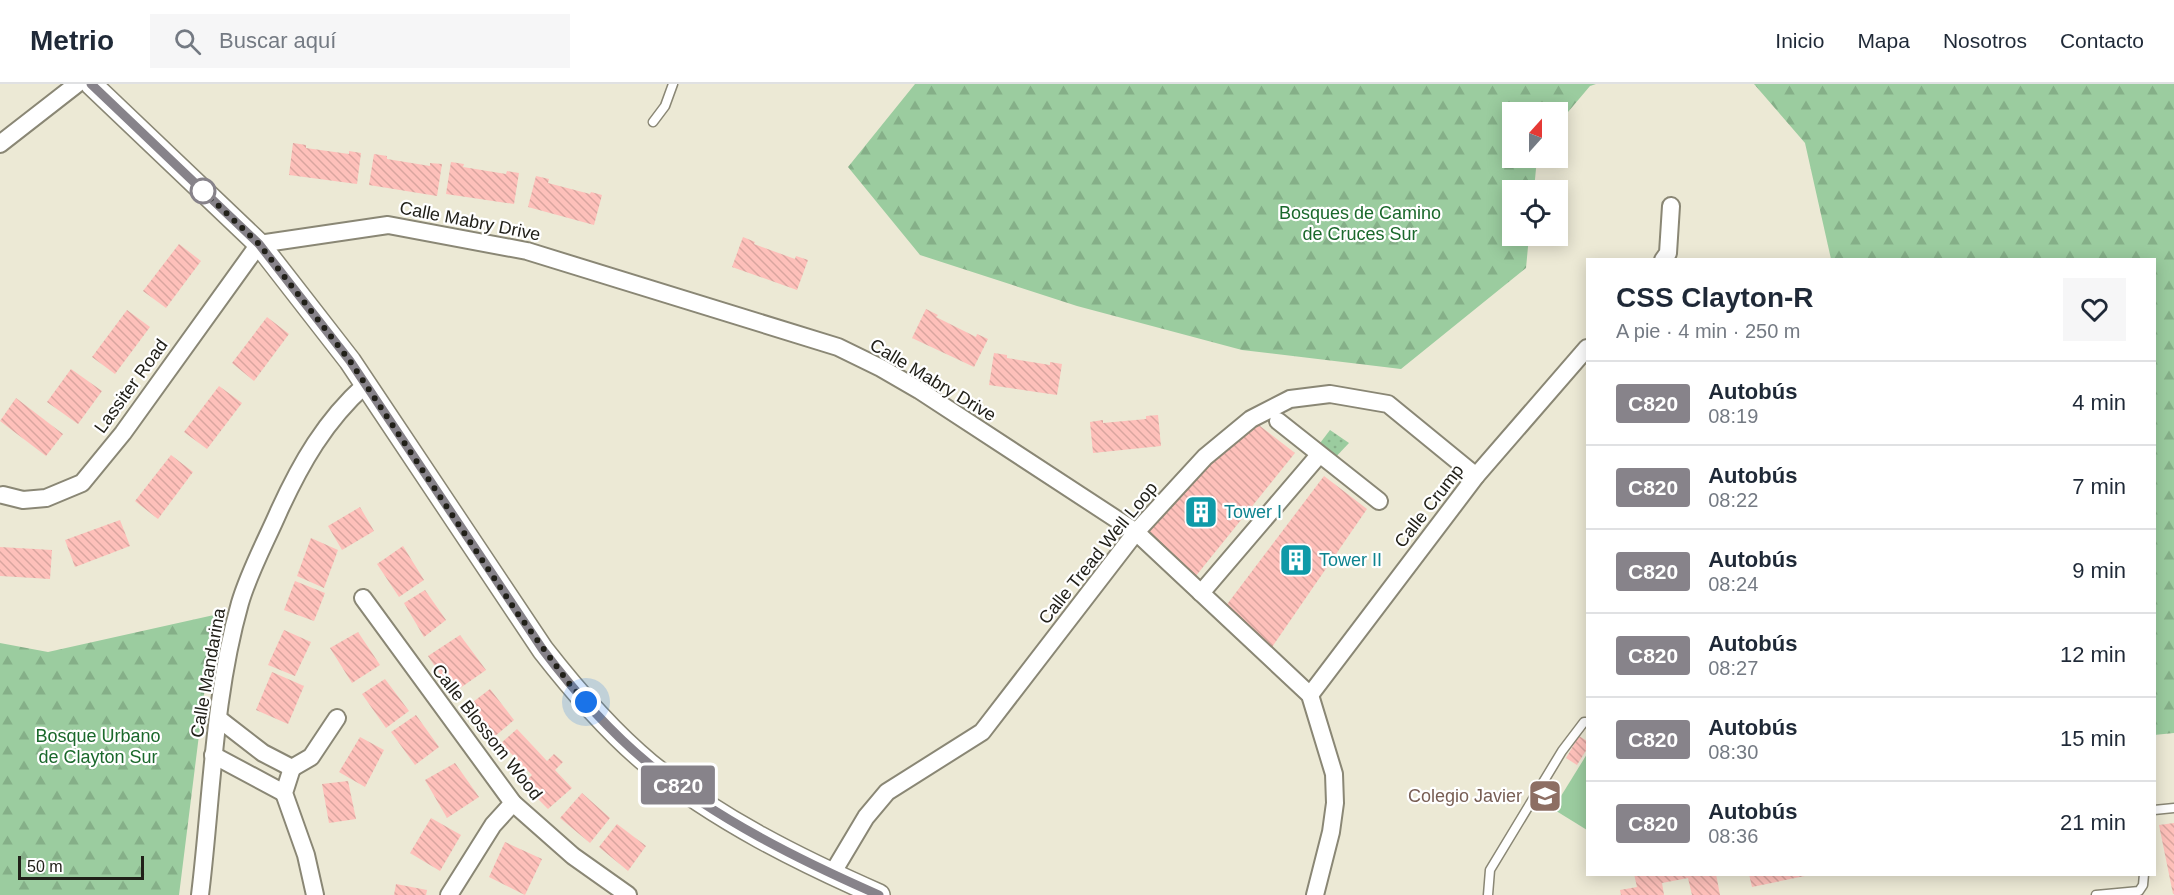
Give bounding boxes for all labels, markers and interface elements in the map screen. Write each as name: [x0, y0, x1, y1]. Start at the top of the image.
search box: [150, 14, 570, 68]
text: Metrio: [30, 25, 114, 56]
icon: search: [171, 25, 204, 58]
text: Buscar aquí: [219, 28, 336, 53]
text: Inicio: [1775, 29, 1824, 52]
text: Mapa: [1857, 29, 1910, 52]
text: Nosotros: [1943, 29, 2027, 52]
text: Contacto: [2060, 29, 2144, 52]
north arrow: [1502, 102, 1568, 168]
map controls: [1502, 102, 1568, 246]
unlabelled marker: [190, 178, 216, 204]
button: locate: [1502, 180, 1568, 246]
street label: Calle Mabry Drive: [398, 198, 542, 244]
park label: Bosques de Camino de Cruces Sur: [1279, 203, 1441, 244]
button: heart: [2063, 278, 2126, 341]
text: CSS Clayton-R: [1616, 282, 1814, 313]
text: A pie · 4 min · 250 m: [1616, 320, 1801, 342]
street label: Lassiter Road: [90, 335, 172, 437]
street label: Calle Mabry Drive: [867, 335, 999, 425]
text: Autobús: [1708, 379, 1797, 404]
text: 4 min: [2072, 390, 2126, 415]
text: C820: [1628, 392, 1678, 415]
text: 08:19: [1708, 405, 1758, 427]
street label: Calle Crump: [1390, 460, 1468, 552]
text: Autobús: [1708, 463, 1797, 488]
text: 7 min: [2072, 474, 2126, 499]
text: C820: [1628, 476, 1678, 499]
street label: Calle Tread Well Loop: [1035, 478, 1161, 628]
text: 08:22: [1708, 489, 1758, 511]
building icon: Tower I: [1183, 494, 1219, 530]
place label: Tower I: [1224, 502, 1282, 522]
building icon: Tower II: [1278, 542, 1314, 578]
text: Autobús: [1708, 547, 1797, 572]
place label: Tower II: [1319, 550, 1382, 570]
text: 9 min: [2072, 558, 2126, 583]
text: C820: [1628, 560, 1678, 583]
text: 08:24: [1708, 573, 1758, 595]
street label: Calle Mandarina: [187, 606, 229, 739]
text: Autobús: [1708, 631, 1797, 656]
text: 12 min: [2060, 642, 2126, 667]
text: C820: [1628, 644, 1678, 667]
text: 08:27: [1708, 657, 1758, 679]
street label: Calle Blossom Wood: [428, 660, 546, 804]
your location: [571, 687, 601, 717]
text: Autobús: [1708, 715, 1797, 740]
park label: Bosque Urbano de Clayton Sur: [35, 726, 161, 767]
text: 15 min: [2060, 726, 2126, 751]
text: C820: [1628, 728, 1678, 751]
text: 08:30: [1708, 741, 1758, 763]
line badge: C820: [636, 766, 720, 804]
text: C820: [653, 774, 703, 797]
school or university icon: Colegio Javier: [1527, 778, 1563, 814]
place label: Colegio Javier: [1408, 786, 1522, 806]
text: Autobús: [1708, 799, 1797, 824]
text: 21 min: [2060, 810, 2126, 835]
text: C820: [1628, 812, 1678, 835]
text: 08:36: [1708, 825, 1758, 847]
scale bar: [18, 853, 144, 880]
text: 50 m: [27, 858, 63, 875]

